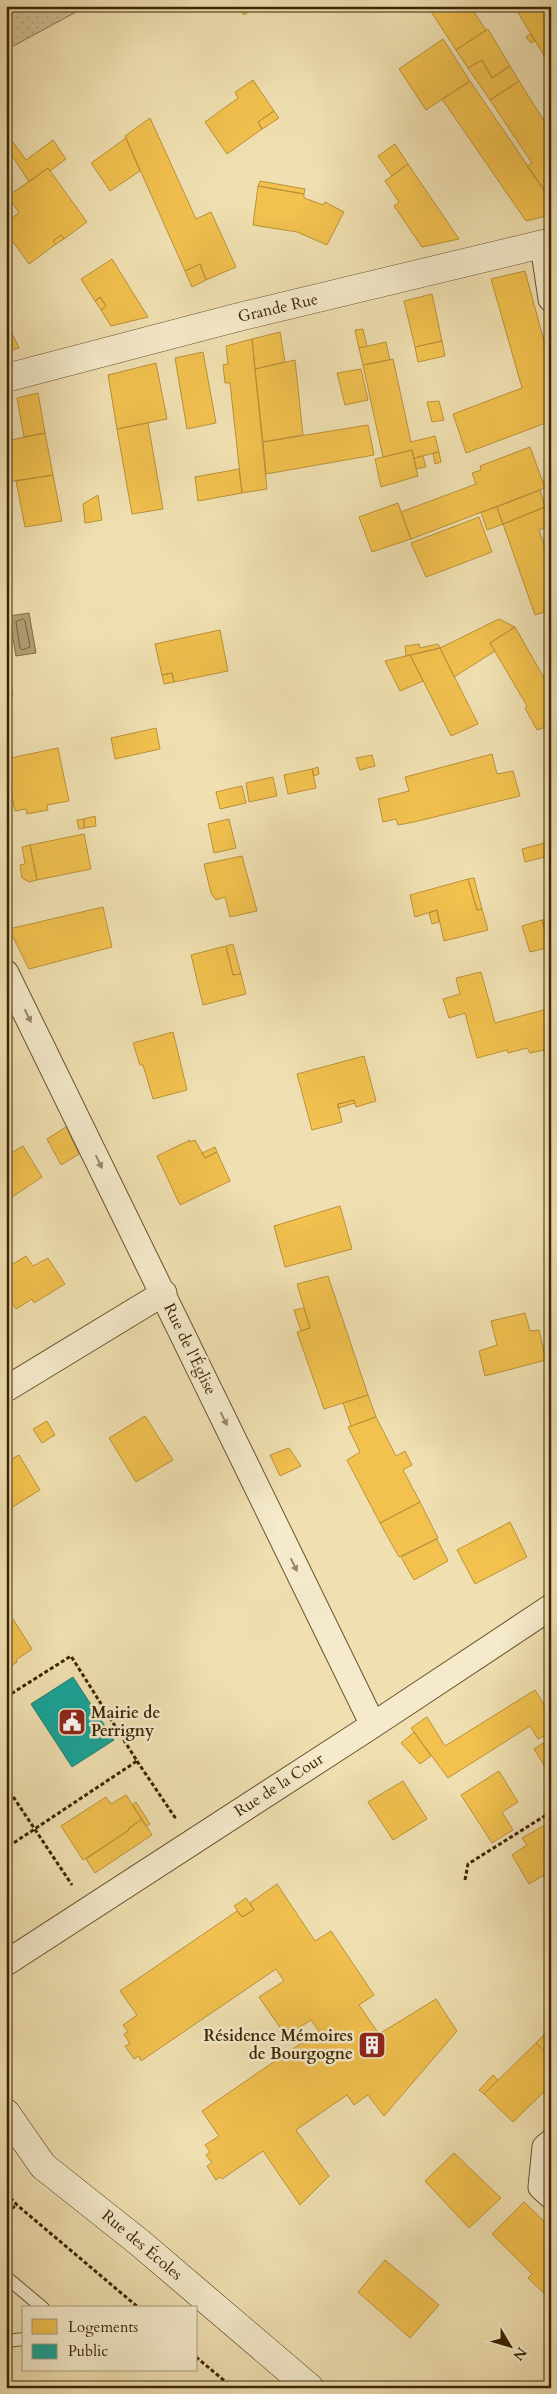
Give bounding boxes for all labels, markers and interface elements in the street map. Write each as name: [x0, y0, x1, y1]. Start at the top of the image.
street label: Grande Rue: [236, 288, 320, 328]
one-way arrow: [24, 1009, 32, 1024]
one-way arrow: [96, 1155, 104, 1169]
street label: Rue de l'Église: [158, 1300, 222, 1398]
one-way arrow: [220, 1412, 228, 1426]
one-way arrow: [290, 1558, 298, 1572]
place label: Mairie de Perrigny: [91, 1702, 160, 1742]
public building icon: Mairie de Perrigny: [57, 1707, 87, 1737]
street label: Rue de la Cour: [230, 1748, 328, 1822]
place label: Résidence Mémoires de Bourgogne: [203, 2025, 353, 2065]
building icon: Résidence Mémoires de Bourgogne: [357, 2030, 387, 2060]
street label: Rue des Écoles: [97, 2205, 187, 2285]
legend: [22, 2306, 198, 2372]
text: Logements: [68, 2317, 138, 2337]
north arrow: [484, 2322, 534, 2372]
text: Public: [68, 2341, 108, 2361]
text: N: [509, 2343, 531, 2364]

